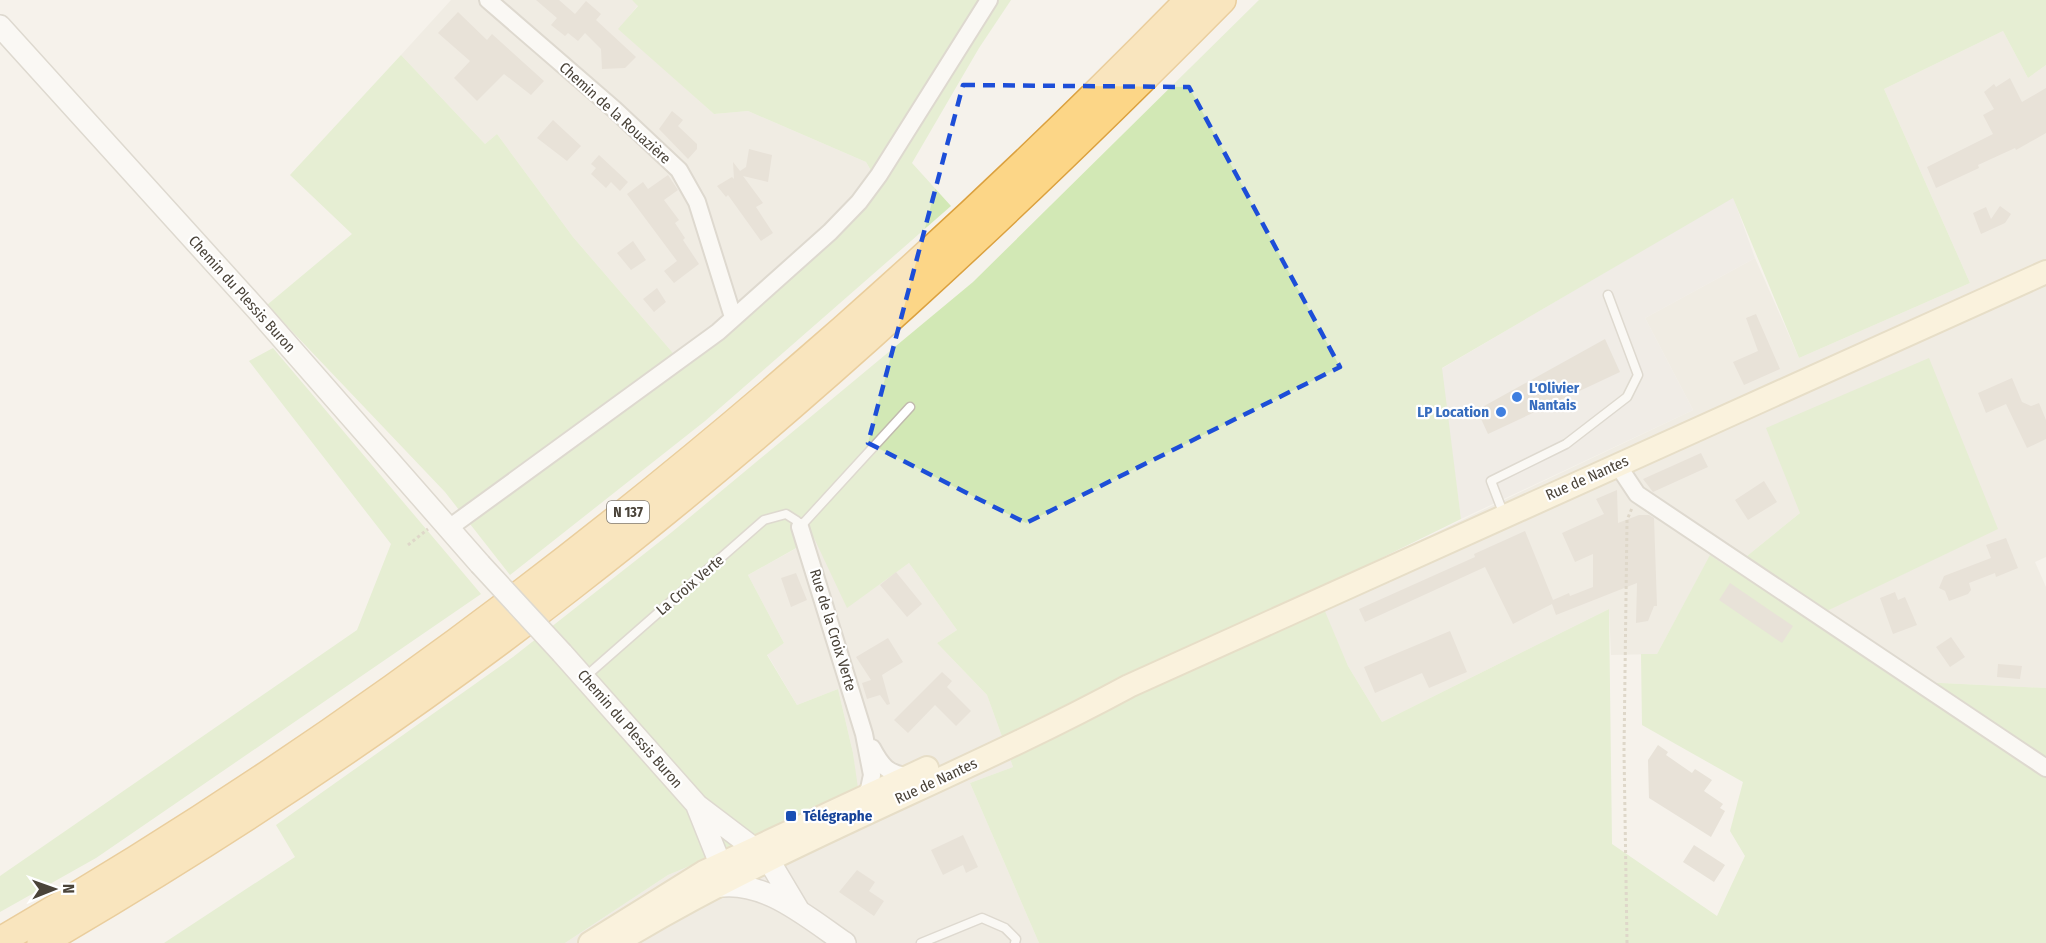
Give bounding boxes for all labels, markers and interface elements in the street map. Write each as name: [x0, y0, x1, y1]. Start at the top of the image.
street label: Chemin de la Rouazière: [556, 58, 674, 168]
street label: Chemin du Plessis Buron: [185, 232, 299, 356]
place label: L'Olivier Nantais: [1529, 379, 1580, 414]
marker: L'Olivier Nantais: [1510, 390, 1524, 404]
place label: LP Location: [1417, 403, 1489, 421]
marker: LP Location: [1494, 405, 1508, 419]
street label: Rue de Nantes: [1543, 452, 1631, 504]
road number: N 137: [607, 501, 649, 523]
street label: La Croix Verte: [653, 551, 727, 619]
street label: Rue de la Croix Verte: [806, 567, 860, 693]
street label: Chemin du Plessis Buron: [574, 666, 686, 792]
street label: Rue de Nantes: [892, 754, 980, 808]
place label: Télégraphe: [803, 807, 873, 825]
marker: Télégraphe: [784, 809, 798, 823]
north arrow: [24, 859, 84, 919]
text: N: [59, 884, 78, 894]

